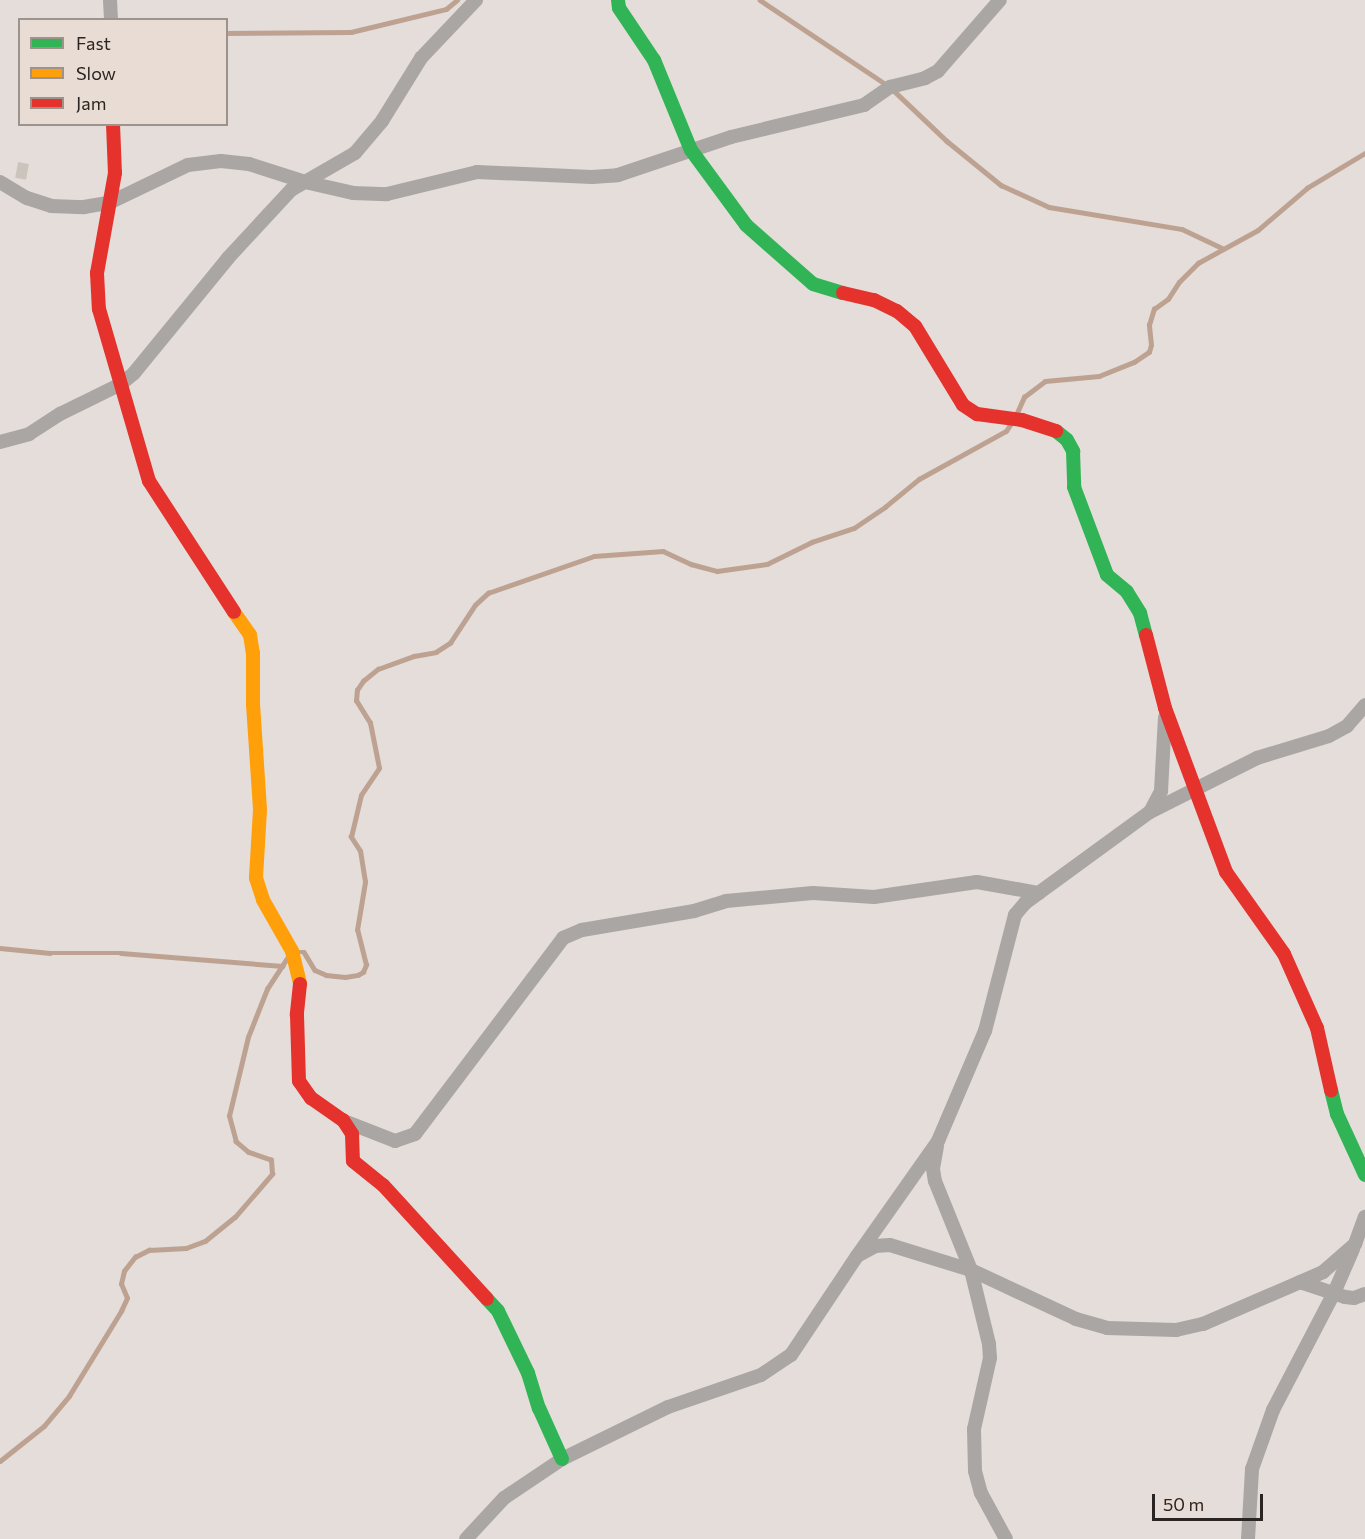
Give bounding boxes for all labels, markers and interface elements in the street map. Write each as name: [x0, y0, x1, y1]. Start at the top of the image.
legend: [18, 18, 228, 126]
text: Fast: [76, 32, 111, 54]
text: Slow: [76, 62, 116, 84]
text: Jam: [76, 92, 106, 114]
scale bar: [1155, 1482, 1266, 1520]
text: 50 m: [1163, 1493, 1204, 1515]

